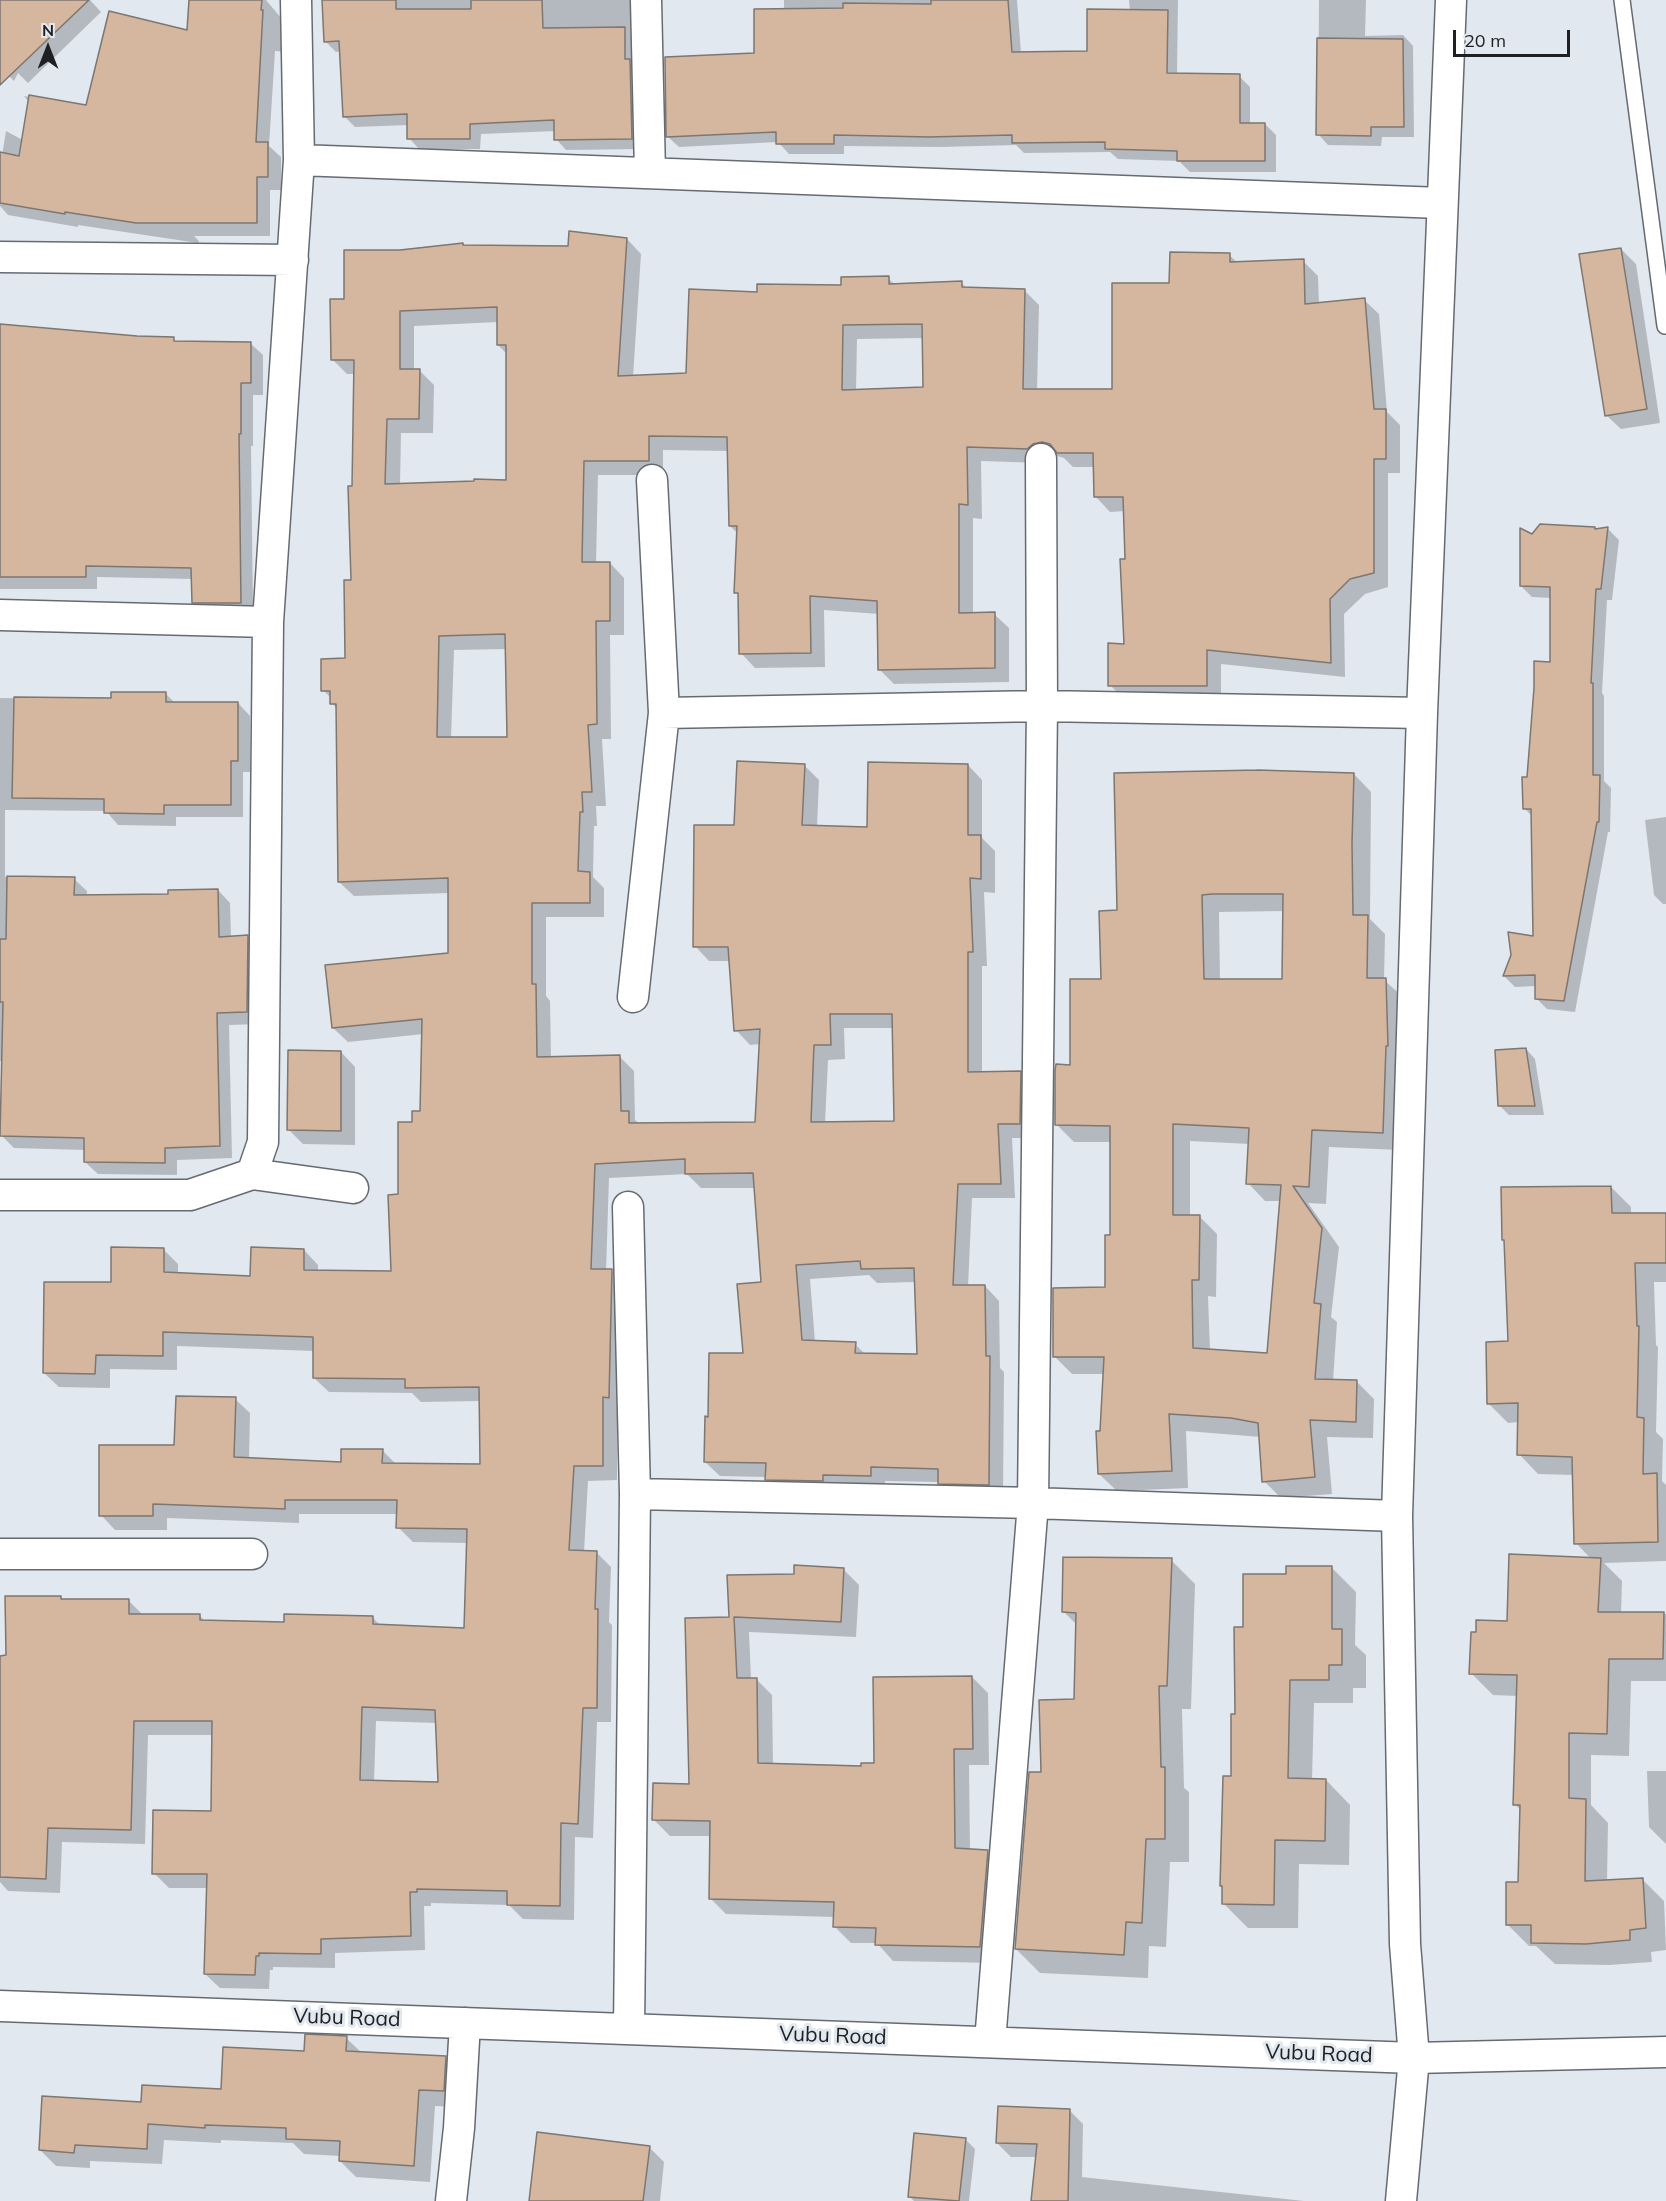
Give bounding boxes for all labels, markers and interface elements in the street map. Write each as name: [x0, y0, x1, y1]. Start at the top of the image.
north arrow: [18, 18, 78, 78]
scale bar: [1456, 18, 1573, 56]
text: N: [42, 20, 54, 40]
text: 20 m: [1464, 29, 1506, 52]
street label: Vubu Road: [293, 2004, 401, 2032]
street label: Vubu Road: [779, 2022, 887, 2050]
street label: Vubu Road: [1265, 2040, 1373, 2068]

